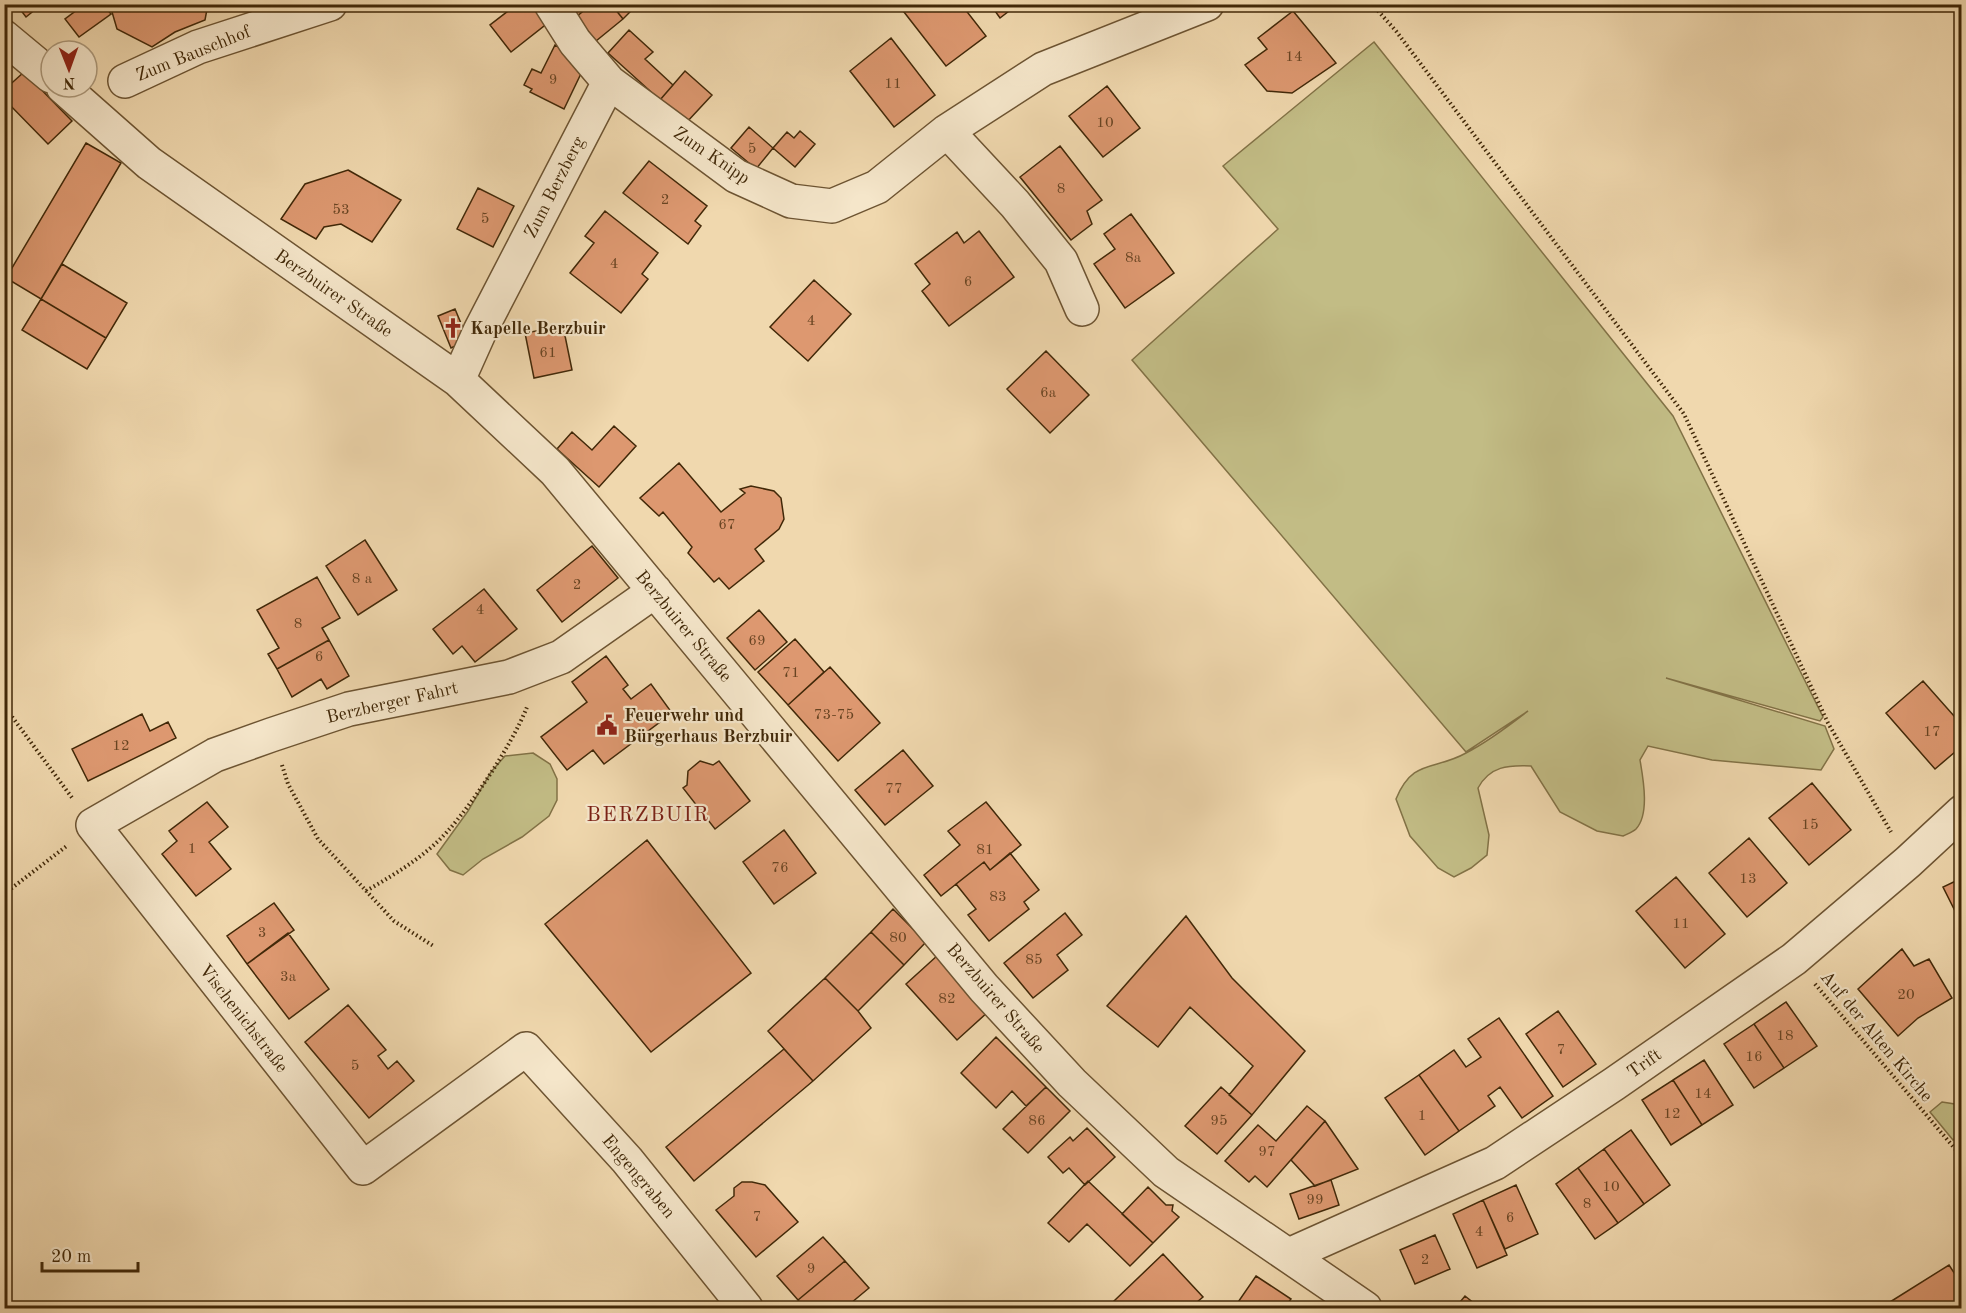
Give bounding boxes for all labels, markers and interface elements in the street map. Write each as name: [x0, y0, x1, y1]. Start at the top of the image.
street label: Zum Bauschhof: [134, 22, 254, 85]
north arrow: [39, 39, 99, 99]
house number: 14: [1285, 50, 1303, 65]
house number: 9: [549, 73, 557, 88]
text: N: [62, 74, 75, 90]
house number: 11: [884, 77, 902, 92]
house number: 10: [1096, 116, 1114, 131]
street label: Zum Knipp: [670, 124, 753, 188]
street label: Zum Berzberg: [522, 134, 588, 241]
house number: 5: [748, 142, 756, 157]
house number: 8: [1057, 182, 1065, 197]
house number: 2: [661, 193, 669, 208]
house number: 53: [332, 203, 350, 218]
house number: 5: [481, 212, 489, 227]
street label: Berzbuirer Straße: [271, 247, 396, 341]
house number: 8a: [1125, 251, 1142, 266]
house number: 4: [610, 257, 618, 272]
house number: 6: [964, 275, 972, 290]
house number: 4: [807, 314, 815, 329]
church icon: Kapelle Berzbuir: [441, 316, 465, 340]
place label: Kapelle Berzbuir: [470, 320, 606, 338]
house number: 61: [539, 346, 557, 361]
house number: 6a: [1040, 386, 1057, 401]
house number: 67: [718, 518, 736, 533]
street label: Berzbuirer Straße: [632, 568, 735, 686]
house number: 8 a: [352, 572, 373, 587]
house number: 2: [573, 578, 581, 593]
house number: 4: [476, 603, 484, 618]
house number: 8: [294, 617, 302, 632]
house number: 69: [748, 634, 766, 649]
house number: 6: [315, 650, 323, 665]
house number: 71: [782, 666, 800, 681]
street label: Berzberger Fahrt: [325, 679, 460, 727]
place label: Feuerwehr und Bürgerhaus Berzbuir: [624, 707, 793, 746]
house number: 73-75: [814, 708, 854, 723]
public building icon: Feuerwehr und Bürgerhaus Berzbuir: [595, 713, 619, 737]
house number: 17: [1923, 725, 1941, 740]
house number: 12: [112, 739, 130, 754]
house number: 77: [885, 782, 903, 797]
district label: BERZBUIR: [586, 805, 710, 826]
house number: 15: [1801, 818, 1819, 833]
house number: 1: [188, 842, 196, 857]
house number: 81: [976, 843, 994, 858]
house number: 76: [771, 861, 789, 876]
house number: 13: [1739, 872, 1757, 887]
house number: 83: [989, 890, 1007, 905]
house number: 11: [1672, 917, 1690, 932]
house number: 3: [258, 926, 266, 941]
house number: 80: [889, 931, 907, 946]
street label: Berzbuirer Straße: [943, 940, 1048, 1057]
house number: 85: [1025, 953, 1043, 968]
street label: Vischenichstraße: [195, 961, 291, 1076]
street label: Auf der Alten Kirche: [1817, 968, 1936, 1105]
house number: 3a: [280, 970, 297, 985]
house number: 20: [1897, 988, 1915, 1003]
house number: 82: [938, 992, 956, 1007]
house number: 18: [1776, 1029, 1794, 1044]
house number: 7: [1557, 1043, 1565, 1058]
street label: Trift: [1624, 1046, 1665, 1082]
house number: 16: [1745, 1050, 1763, 1065]
house number: 5: [351, 1059, 359, 1074]
house number: 14: [1694, 1087, 1712, 1102]
house number: 12: [1663, 1107, 1681, 1122]
house number: 1: [1418, 1109, 1426, 1124]
house number: 86: [1028, 1114, 1046, 1129]
house number: 95: [1210, 1114, 1228, 1129]
street label: Engengraben: [598, 1131, 678, 1222]
house number: 97: [1258, 1145, 1276, 1160]
house number: 10: [1602, 1180, 1620, 1195]
house number: 99: [1306, 1193, 1324, 1208]
house number: 8: [1583, 1197, 1591, 1212]
house number: 7: [753, 1210, 761, 1225]
house number: 6: [1506, 1211, 1514, 1226]
house number: 4: [1475, 1225, 1483, 1240]
scale bar: [42, 1235, 138, 1273]
text: 20 m: [51, 1248, 91, 1266]
house number: 2: [1421, 1253, 1429, 1268]
house number: 9: [807, 1262, 815, 1277]

